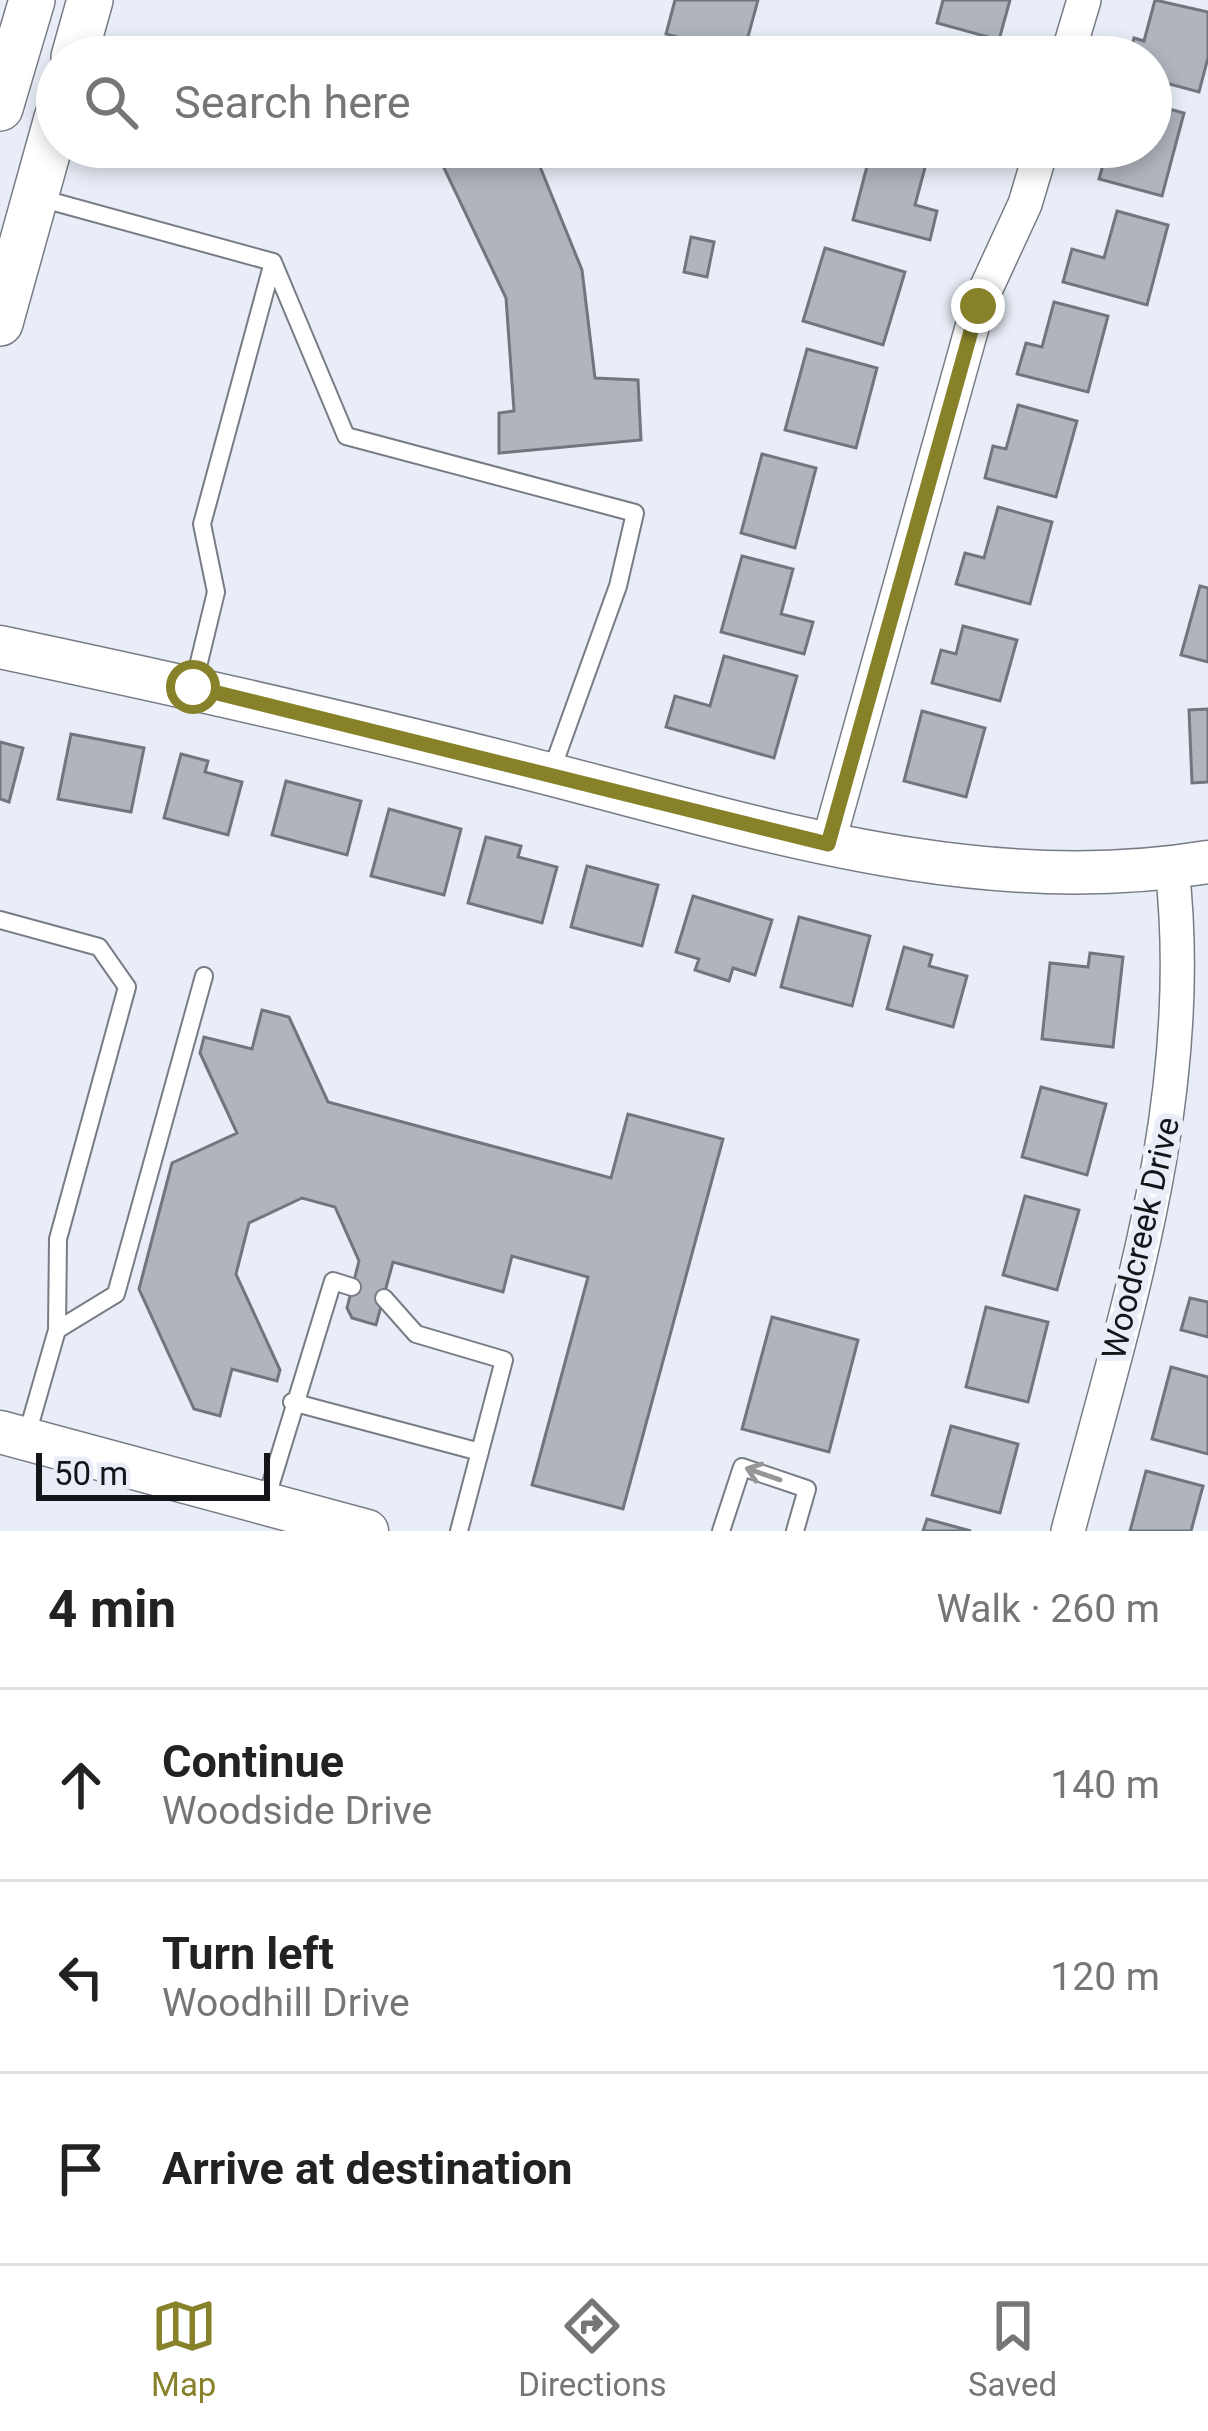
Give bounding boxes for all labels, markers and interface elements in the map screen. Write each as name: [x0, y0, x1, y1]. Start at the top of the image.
search box: [36, 36, 1172, 168]
icon: search: [78, 69, 144, 135]
text: Search here: [174, 76, 411, 129]
route end: [951, 279, 1005, 333]
route start: [166, 660, 220, 714]
street label: Woodcreek Drive: [1094, 1113, 1187, 1363]
scale bar: [36, 1447, 270, 1500]
text: 50 m: [54, 1454, 128, 1493]
one-way arrow: [745, 1462, 782, 1483]
text: 4 min: [48, 1580, 176, 1639]
text: Walk · 260 m: [936, 1586, 1160, 1632]
text: Continue: [162, 1735, 344, 1788]
icon: ahead: [48, 1752, 114, 1818]
text: 140 m: [1050, 1762, 1160, 1808]
text: Woodside Drive: [162, 1788, 432, 1834]
text: Turn left: [162, 1927, 334, 1980]
icon: left: [48, 1944, 114, 2010]
text: 120 m: [1050, 1954, 1160, 2000]
text: Woodhill Drive: [162, 1980, 410, 2026]
icon: arrive: [48, 2136, 114, 2202]
text: Arrive at destination: [162, 2142, 573, 2195]
tab: Map: [151, 2293, 217, 2404]
tab: Directions: [518, 2293, 667, 2404]
tab: Saved: [968, 2293, 1057, 2404]

